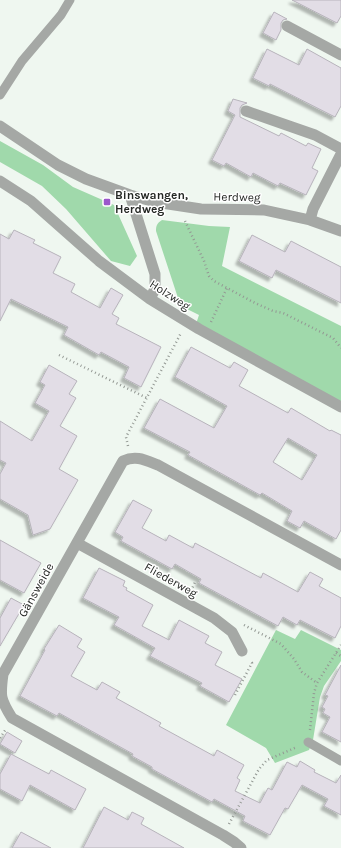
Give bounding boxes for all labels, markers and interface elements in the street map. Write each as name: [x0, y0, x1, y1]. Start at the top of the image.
place label: Binswangen, Herdweg: [115, 188, 188, 216]
street label: Herdweg: [213, 190, 261, 204]
marker: Binswangen, Herdweg: [102, 197, 112, 207]
street label: Holzweg: [147, 277, 193, 313]
street label: Fliederweg: [142, 560, 200, 600]
street label: Gänsweide: [15, 561, 57, 619]

